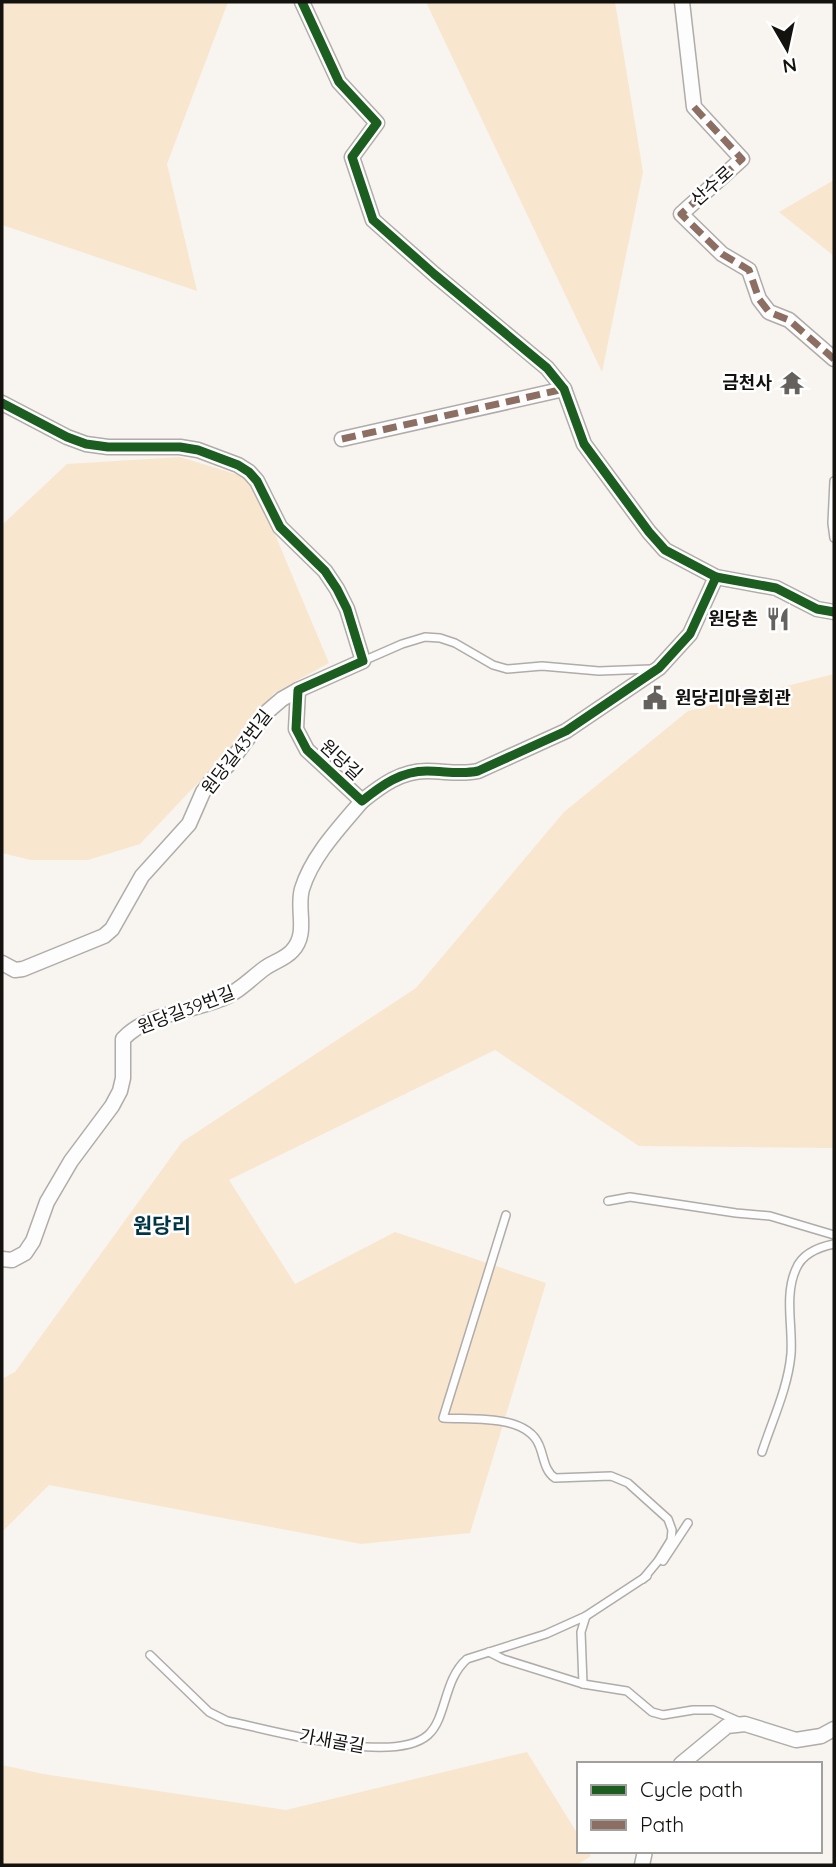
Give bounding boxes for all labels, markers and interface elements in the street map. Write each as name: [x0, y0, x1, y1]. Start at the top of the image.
north arrow: [752, 14, 822, 84]
text: N: [781, 53, 798, 79]
street label: 산수로: [686, 160, 738, 211]
temple icon: 금천사: [778, 369, 806, 397]
place label: 금천사: [722, 371, 772, 394]
restaurant icon: 원당촌: [764, 605, 792, 633]
place label: 원당촌: [708, 607, 758, 630]
public building icon: 원당리마을회관: [641, 684, 669, 712]
place label: 원당리마을회관: [675, 686, 791, 709]
street label: 원당길43번길: [196, 705, 277, 799]
street label: 원당길: [315, 734, 367, 785]
street label: 원당길39번길: [134, 980, 238, 1039]
district label: 원당리: [133, 1212, 191, 1238]
street label: 가새골길: [297, 1723, 367, 1758]
legend: [577, 1762, 822, 1853]
text: Cycle path: [640, 1776, 743, 1802]
text: Path: [640, 1811, 684, 1837]

